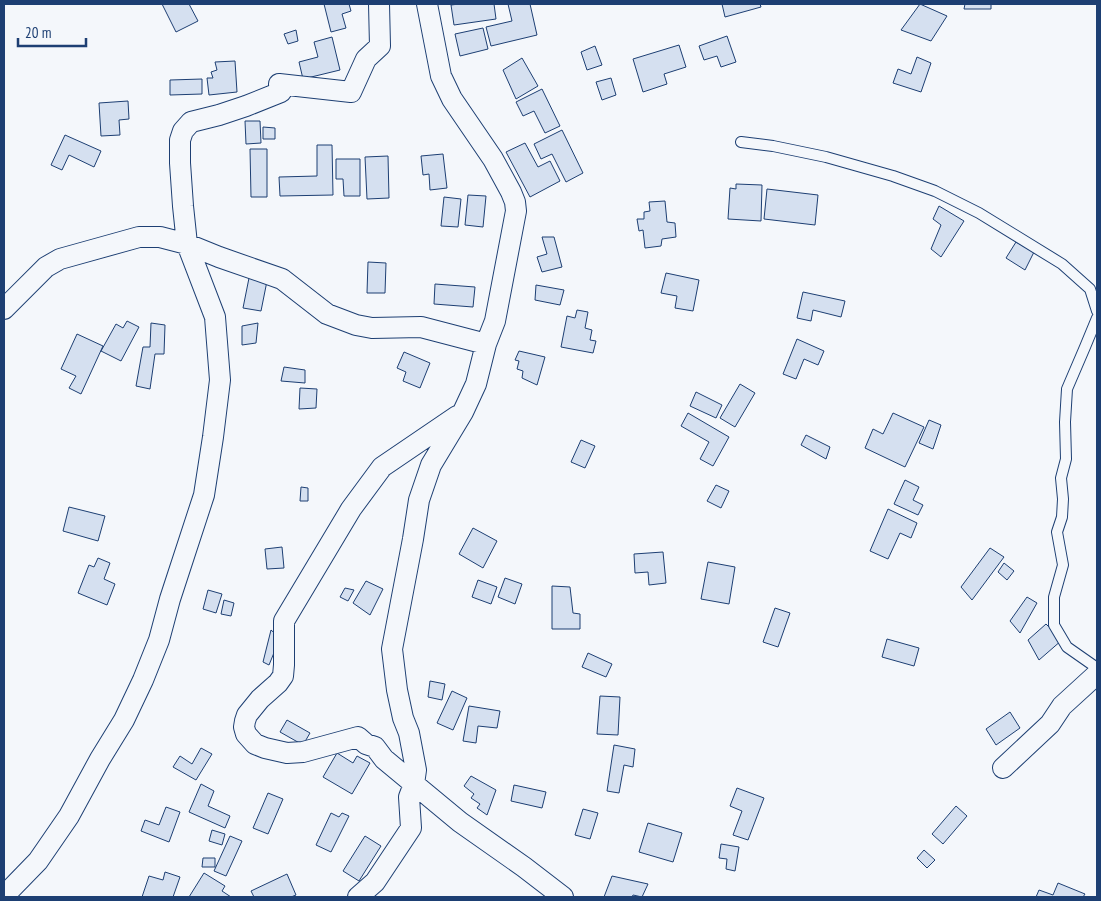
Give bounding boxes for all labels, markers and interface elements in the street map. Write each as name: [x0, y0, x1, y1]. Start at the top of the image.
scale bar: [18, 15, 85, 47]
text: 20 m: [25, 23, 51, 42]

